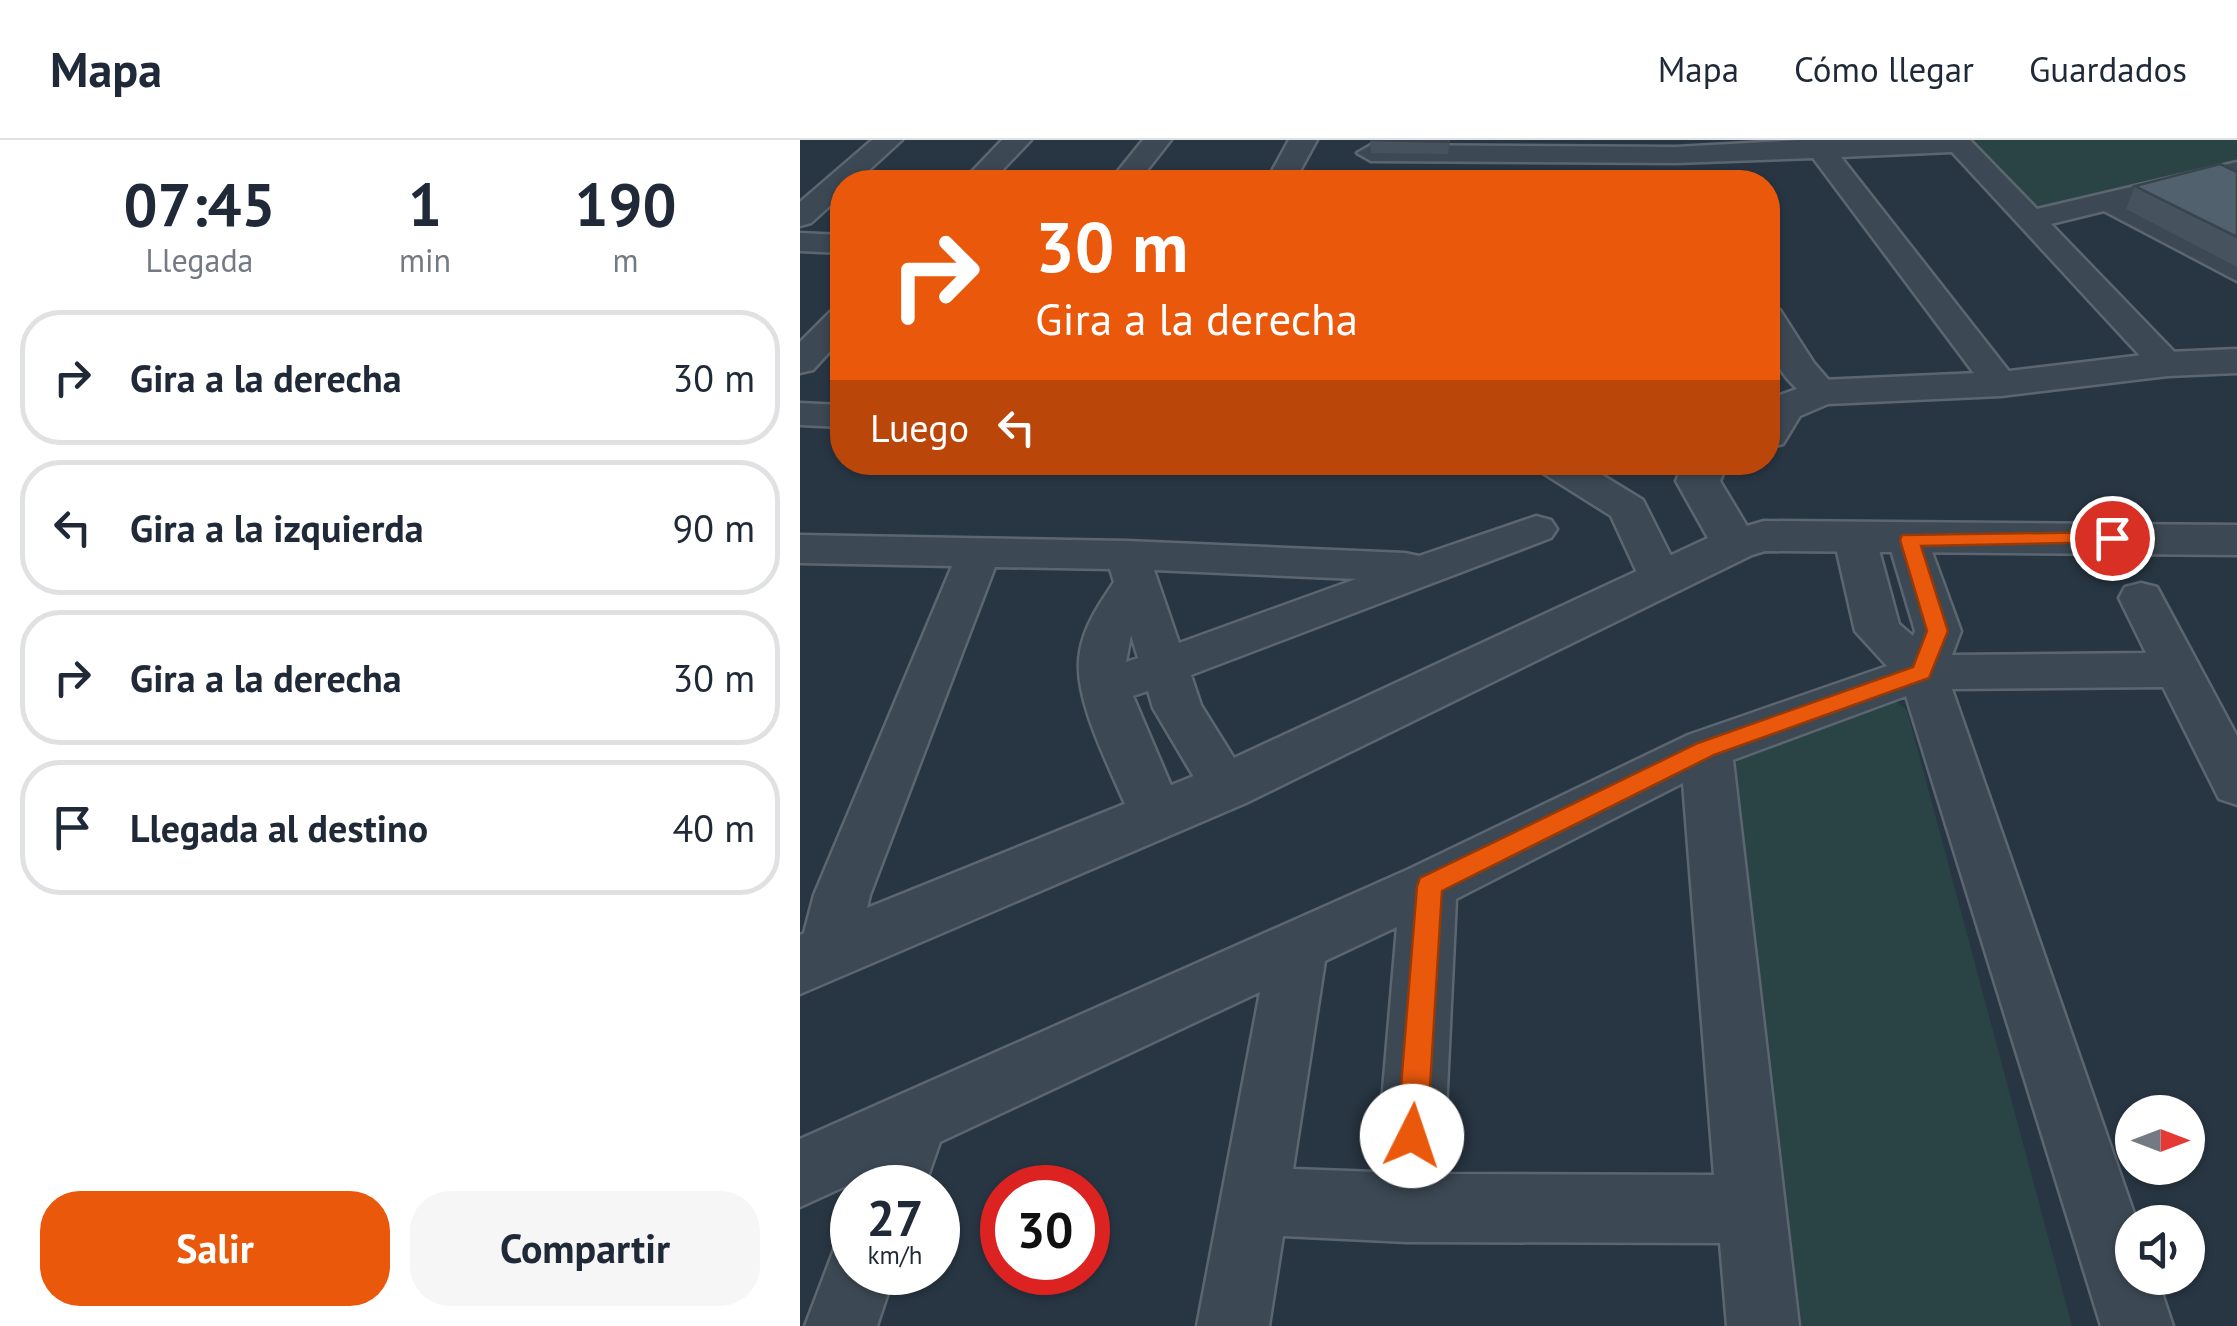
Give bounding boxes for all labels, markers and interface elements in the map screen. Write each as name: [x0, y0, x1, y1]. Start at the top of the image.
text: Mapa: [50, 38, 162, 100]
text: Mapa: [1658, 46, 1739, 92]
text: Cómo llegar: [1794, 46, 1974, 92]
text: Guardados: [2029, 46, 2187, 92]
text: 07:45: [123, 165, 276, 243]
text: 1: [408, 165, 442, 243]
text: 190: [575, 165, 677, 243]
text: 30 m: [1035, 201, 1188, 291]
icon: right: [870, 210, 1000, 340]
text: Llegada: [146, 239, 253, 281]
text: min: [399, 239, 451, 281]
text: m: [613, 239, 639, 281]
text: Gira a la derecha: [1035, 289, 1358, 347]
icon: right: [45, 350, 100, 405]
text: Gira a la derecha: [130, 353, 402, 402]
text: 30 m: [673, 353, 755, 402]
icon: left: [989, 400, 1044, 455]
text: Luego: [870, 403, 969, 452]
pin: [2070, 496, 2155, 581]
icon: left: [45, 500, 100, 555]
text: Gira a la izquierda: [130, 503, 424, 552]
text: 90 m: [673, 503, 755, 552]
icon: arrive: [2085, 511, 2140, 566]
icon: right: [45, 650, 100, 705]
text: Gira a la derecha: [130, 653, 402, 702]
text: 30 m: [673, 653, 755, 702]
icon: arrive: [45, 800, 100, 855]
text: Llegada al destino: [130, 803, 428, 852]
text: 40 m: [673, 803, 755, 852]
position arrow: [1360, 1084, 1464, 1188]
north arrow: [2115, 1095, 2205, 1185]
map controls: [2115, 1095, 2205, 1295]
speed limit sign: 30: [980, 1165, 1110, 1295]
text: 27: [867, 1185, 923, 1250]
button: Salir: [40, 1191, 390, 1306]
button: Compartir: [410, 1191, 760, 1306]
button: sound: [2115, 1205, 2205, 1295]
text: km/h: [868, 1239, 922, 1271]

